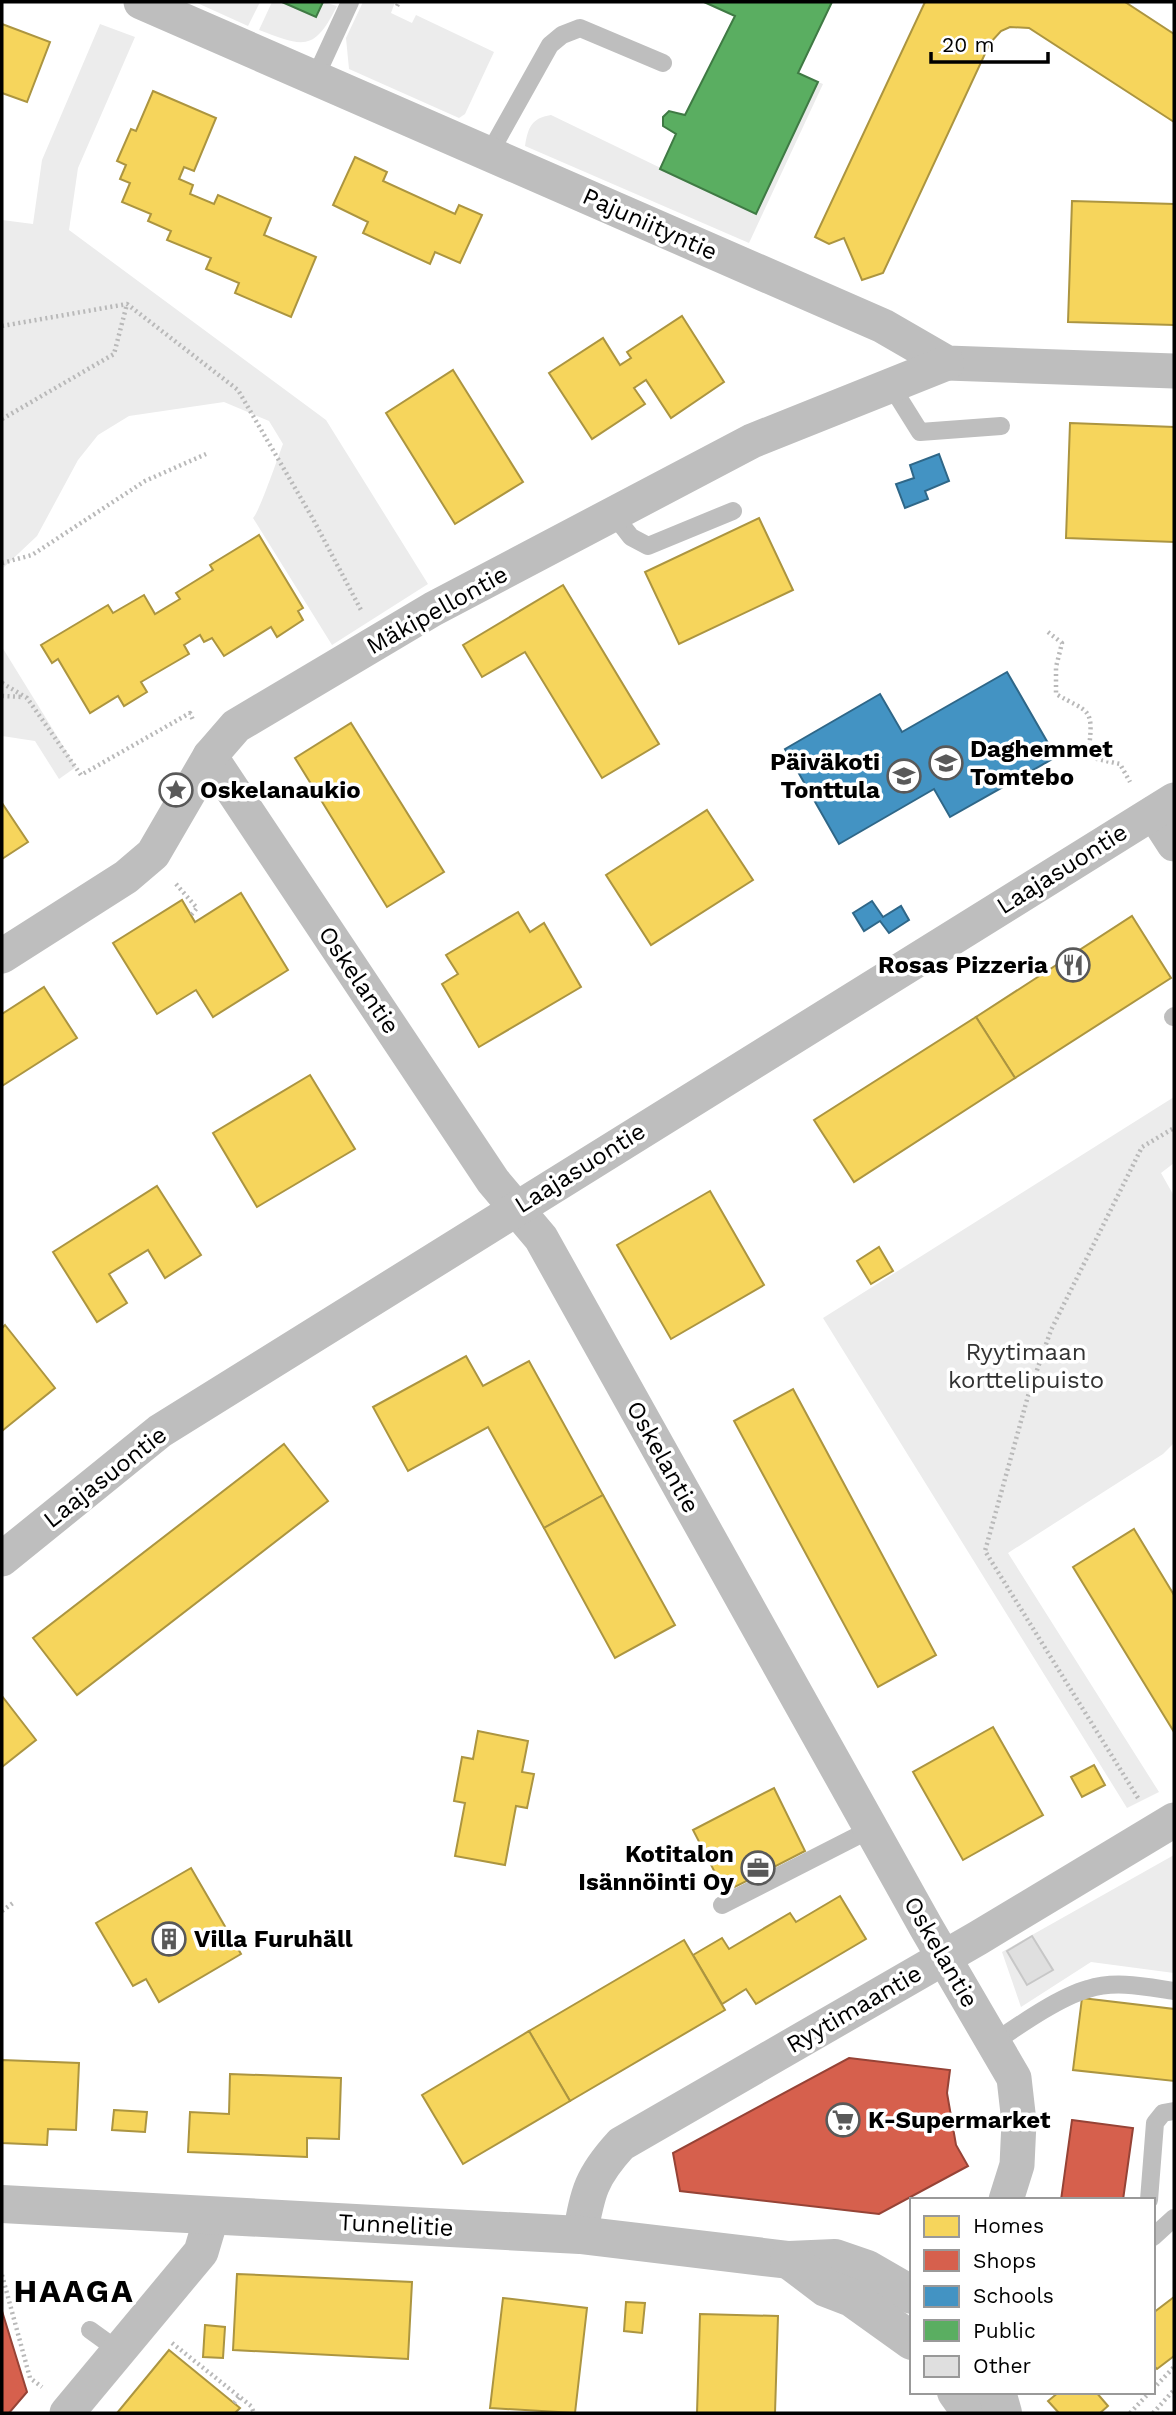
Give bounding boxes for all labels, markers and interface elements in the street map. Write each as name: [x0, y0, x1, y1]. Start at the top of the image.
scale bar: [931, 21, 1048, 65]
text: 20 m: [942, 32, 994, 57]
street label: Pajuniityntie: [578, 182, 722, 266]
street label: Mäkipellontie: [362, 560, 512, 660]
place label: Daghemmet Tomtebo: [970, 735, 1113, 791]
school or university icon: Daghemmet Tomtebo: [927, 744, 965, 782]
place label: Päiväkoti Tonttula: [770, 748, 880, 804]
school or university icon: Päiväkoti Tonttula: [885, 757, 923, 795]
place icon: Oskelanaukio: [157, 771, 195, 809]
place label: Oskelanaukio: [200, 776, 361, 804]
street label: Laajasuontie: [992, 818, 1132, 920]
street label: Oskelantie: [313, 921, 405, 1039]
restaurant icon: Rosas Pizzeria: [1054, 946, 1092, 984]
place label: Rosas Pizzeria: [878, 951, 1048, 979]
street label: Laajasuontie: [510, 1117, 650, 1219]
park label: Ryytimaan korttelipuisto: [948, 1338, 1104, 1394]
street label: Oskelantie: [621, 1396, 705, 1518]
street label: Laajasuontie: [38, 1420, 172, 1534]
place label: Kotitalon Isännöinti Oy: [578, 1840, 734, 1896]
office icon: Kotitalon Isännöinti Oy: [739, 1849, 777, 1887]
street label: Oskelantie: [898, 1892, 984, 2012]
building icon: Villa Furuhäll: [150, 1920, 188, 1958]
place label: Villa Furuhäll: [194, 1925, 353, 1953]
street label: Ryytimaantie: [781, 1959, 927, 2059]
supermarket icon: K-Supermarket: [824, 2101, 862, 2139]
place label: K-Supermarket: [868, 2106, 1051, 2134]
legend: [910, 2198, 1155, 2394]
street label: Tunnelitie: [338, 2208, 454, 2242]
text: Homes: [973, 2213, 1044, 2238]
text: Shops: [973, 2248, 1036, 2273]
district label: HAAGA: [13, 2272, 135, 2310]
text: Schools: [973, 2283, 1054, 2308]
text: Public: [973, 2318, 1036, 2343]
text: Other: [973, 2353, 1032, 2378]

